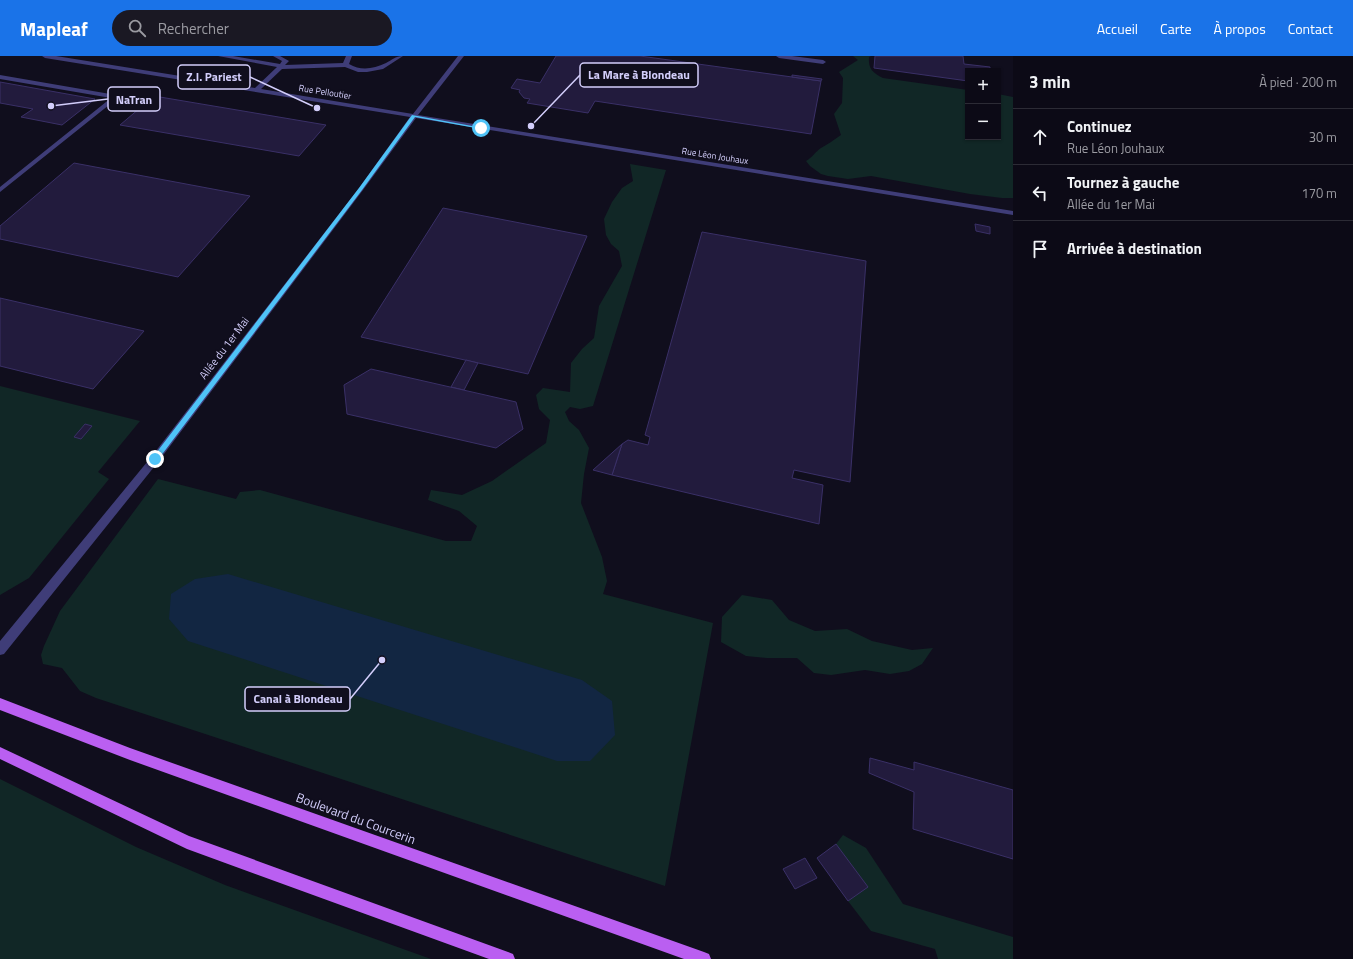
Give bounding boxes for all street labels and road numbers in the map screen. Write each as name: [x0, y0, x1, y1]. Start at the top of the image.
street label: Rue Pelloutier: [298, 81, 352, 102]
street label: Rue Léon Jouhaux: [681, 144, 749, 167]
street label: Allée du 1er Mai: [195, 313, 253, 383]
street label: Boulevard du Courcerin: [293, 787, 419, 849]

